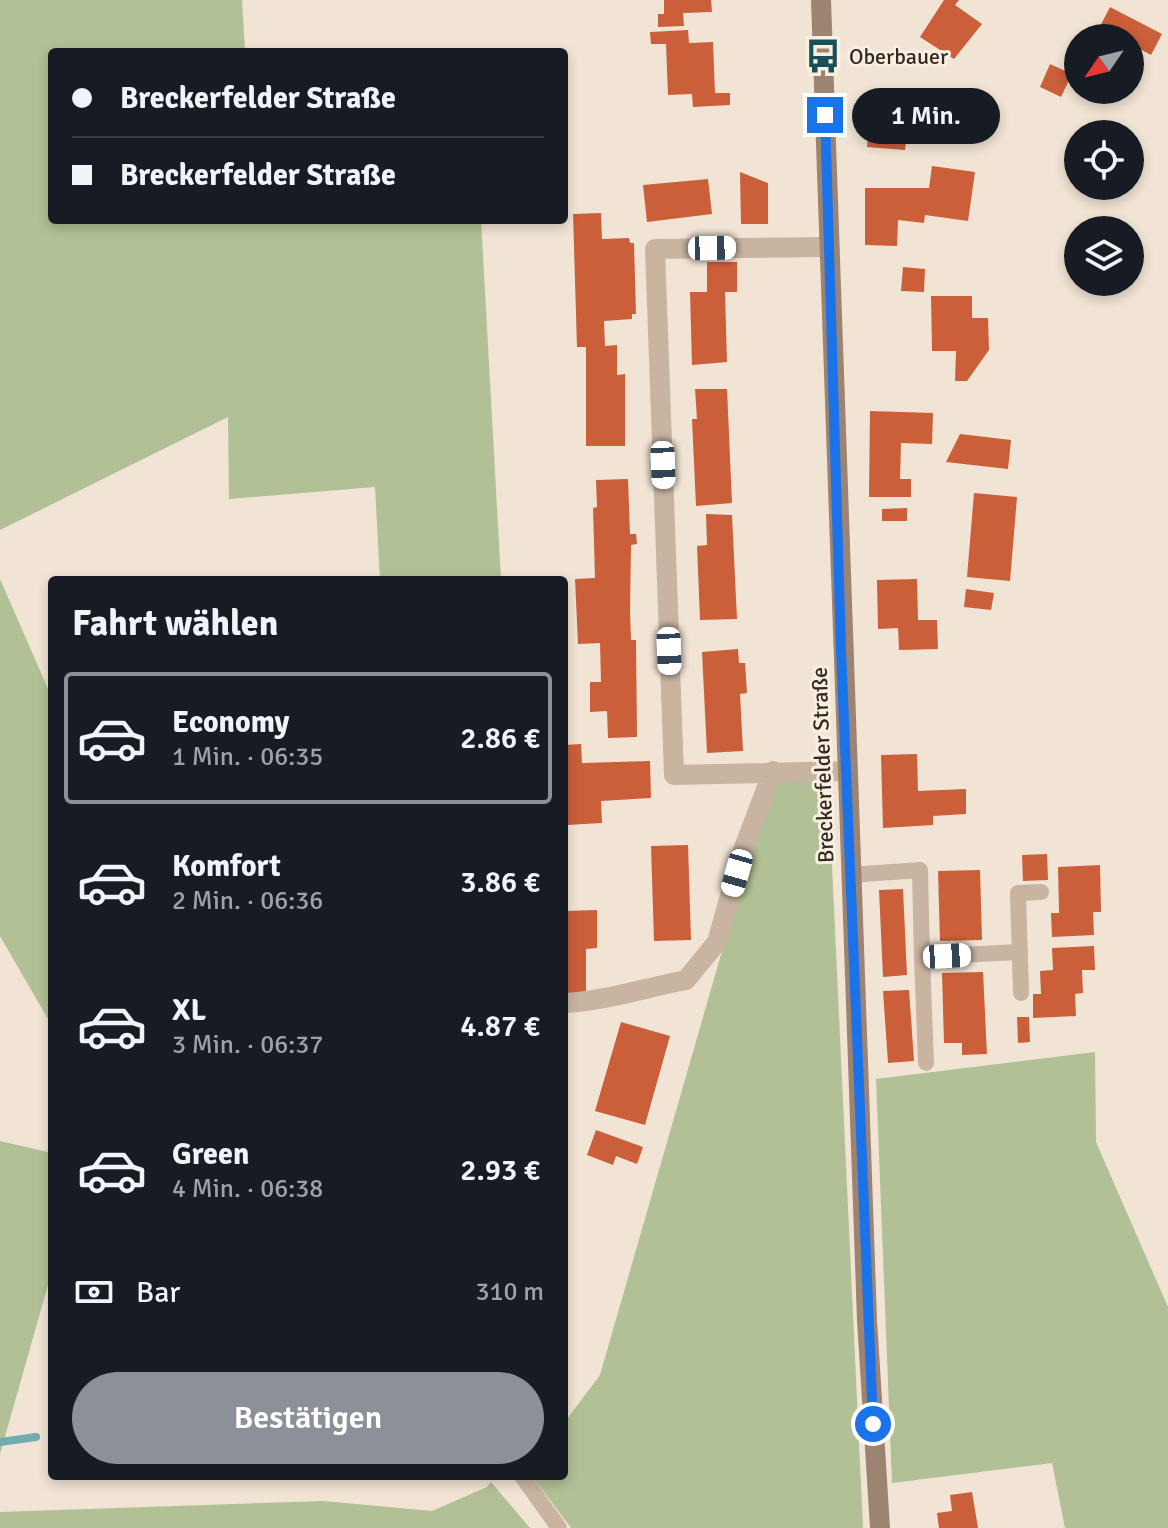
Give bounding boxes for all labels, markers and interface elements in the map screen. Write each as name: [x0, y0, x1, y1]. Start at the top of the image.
north arrow: [1064, 24, 1144, 104]
map controls: [1064, 24, 1144, 296]
bus stop icon: Oberbauer: [804, 37, 842, 75]
place label: Oberbauer: [849, 43, 948, 70]
text: Breckerfelder Straße: [120, 80, 396, 117]
callout: 1 Min.: [853, 87, 1001, 143]
route end: [807, 97, 843, 133]
text: 1 Min.: [891, 100, 961, 132]
button: locate: [1064, 120, 1144, 200]
text: Breckerfelder Straße: [120, 157, 396, 194]
button: layers: [1064, 216, 1144, 296]
car: [688, 236, 736, 260]
car: [650, 441, 676, 489]
text: Fahrt wählen: [72, 601, 278, 646]
car: [656, 627, 682, 675]
street label: Breckerfelder Straße: [806, 666, 839, 864]
icon: car: [76, 702, 148, 774]
text: Economy: [172, 704, 289, 741]
text: 2.86 €: [460, 720, 540, 757]
text: 1 Min. · 06:35: [172, 741, 323, 773]
icon: car: [76, 846, 148, 918]
car: [719, 847, 755, 899]
text: Komfort: [172, 848, 281, 885]
text: 3.86 €: [460, 864, 540, 901]
text: 2 Min. · 06:36: [172, 885, 323, 917]
car: [922, 943, 972, 969]
icon: car: [76, 990, 148, 1062]
text: XL: [172, 992, 206, 1029]
text: 4.87 €: [460, 1008, 540, 1045]
text: 3 Min. · 06:37: [172, 1029, 323, 1061]
icon: car: [76, 1134, 148, 1206]
text: Green: [172, 1136, 249, 1173]
text: 2.93 €: [460, 1152, 540, 1189]
text: 4 Min. · 06:38: [172, 1173, 323, 1205]
icon: cash: [72, 1270, 116, 1314]
text: Bar: [136, 1274, 180, 1311]
text: 310 m: [475, 1276, 544, 1308]
button: Bestätigen: [72, 1372, 544, 1464]
route start: [855, 1406, 891, 1442]

